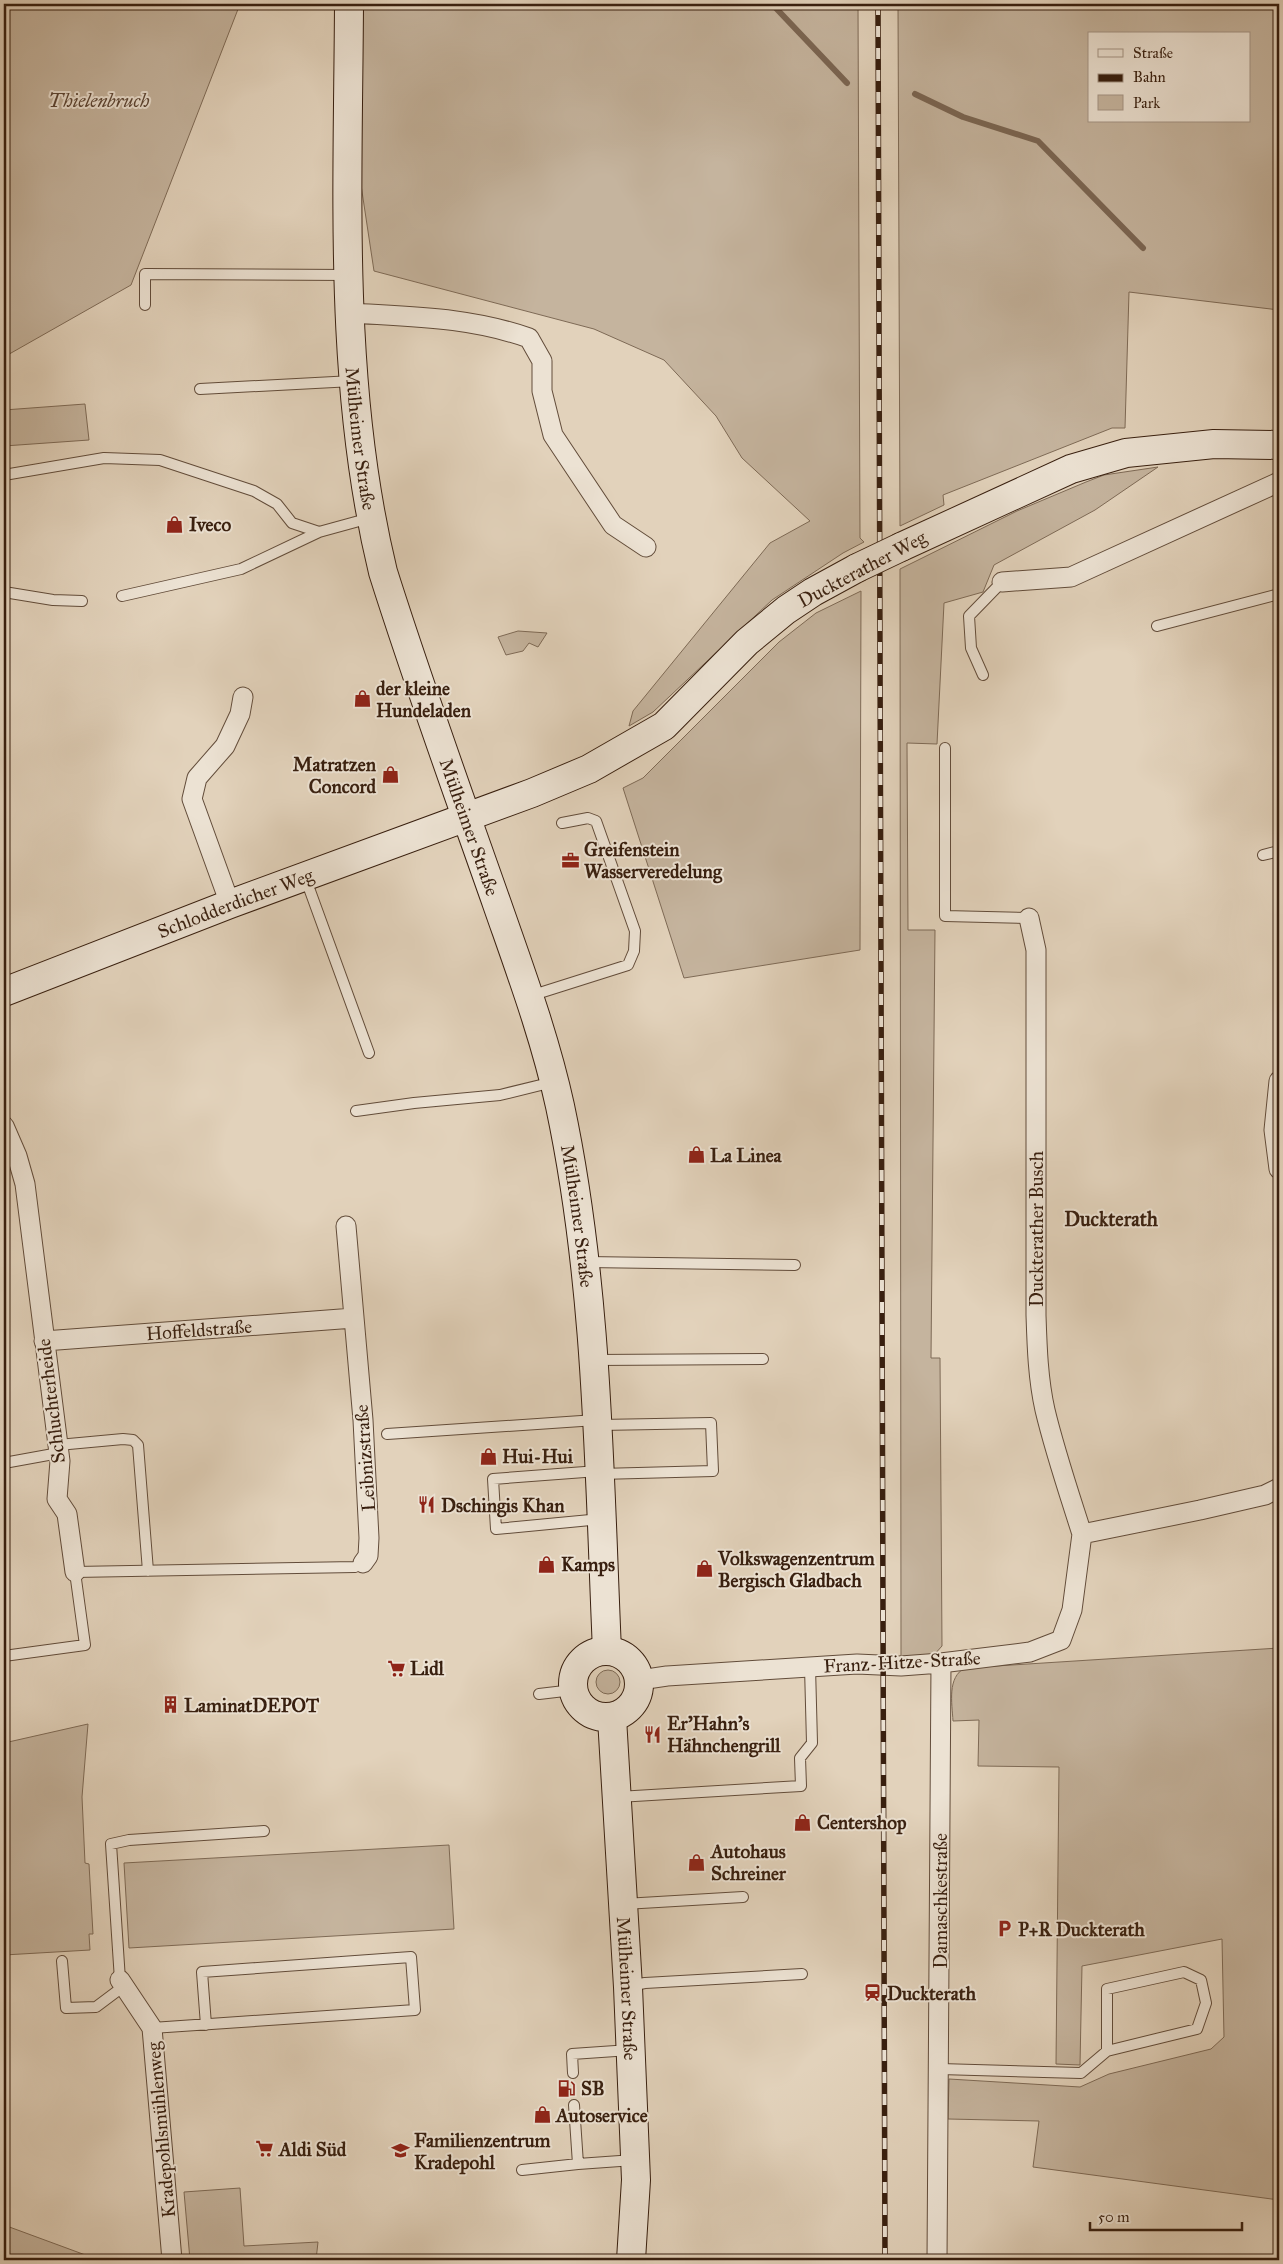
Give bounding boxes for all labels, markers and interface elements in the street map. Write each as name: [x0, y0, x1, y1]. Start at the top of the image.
legend: [1088, 32, 1250, 122]
text: Straße: [1133, 44, 1173, 62]
text: Bahn: [1133, 68, 1166, 86]
park label: Thielenbruch: [48, 89, 150, 112]
text: Park: [1133, 94, 1160, 112]
street label: Mülheimer Straße: [341, 366, 381, 512]
place label: Iveco: [189, 513, 232, 536]
shop icon: Iveco: [165, 514, 185, 534]
street label: Duckterather Weg: [794, 525, 931, 613]
place label: der kleine Hundeladen: [376, 677, 472, 722]
shop icon: der kleine Hundeladen: [352, 689, 372, 709]
place label: Matratzen Concord: [293, 753, 377, 798]
street label: Mülheimer Straße: [435, 755, 505, 899]
shop icon: Matratzen Concord: [380, 765, 400, 785]
place label: Greifenstein Wasserveredelung: [584, 838, 723, 884]
office icon: Greifenstein Wasserveredelung: [560, 850, 580, 870]
street label: Schlodderdicher Weg: [154, 863, 317, 943]
street label: Mülheimer Straße: [556, 1143, 599, 1289]
place label: La Linea: [710, 1144, 783, 1167]
shop icon: La Linea: [686, 1145, 706, 1165]
street label: Duckterather Busch: [1025, 1150, 1048, 1307]
district label: Duckterath: [1064, 1207, 1159, 1231]
street label: Hoffeldstraße: [145, 1315, 253, 1345]
street label: Schluchterheide: [32, 1337, 70, 1465]
street label: Leibnizstraße: [350, 1404, 380, 1512]
place label: Hui-Hui: [502, 1445, 574, 1468]
shop icon: Hui-Hui: [478, 1446, 498, 1466]
place label: Dschingis Khan: [441, 1494, 565, 1518]
restaurant icon: Dschingis Khan: [417, 1495, 437, 1515]
place label: Volkswagenzentrum Bergisch Gladbach: [717, 1547, 875, 1593]
place label: Kamps: [561, 1553, 615, 1577]
shop icon: Kamps: [537, 1554, 557, 1574]
shop icon: Volkswagenzentrum Bergisch Gladbach: [694, 1559, 714, 1579]
street label: Franz-Hitze-Straße: [823, 1646, 981, 1678]
place label: Lidl: [410, 1657, 445, 1680]
supermarket icon: Lidl: [386, 1658, 406, 1678]
place label: LaminatDEPOT: [184, 1694, 319, 1717]
building icon: LaminatDEPOT: [160, 1695, 180, 1715]
place label: Er'Hahn's Hähnchengrill: [667, 1712, 781, 1758]
restaurant icon: Er'Hahn's Hähnchengrill: [643, 1724, 663, 1744]
place label: Centershop: [817, 1811, 907, 1835]
shop icon: Centershop: [793, 1812, 813, 1832]
street label: Damaschkestraße: [929, 1833, 952, 1969]
place label: Autohaus Schreiner: [709, 1840, 787, 1885]
shop icon: Autohaus Schreiner: [687, 1852, 707, 1872]
street label: Mülheimer Straße: [612, 1916, 643, 2061]
place label: P+R Duckterath: [1018, 1918, 1145, 1941]
parking icon: P+R Duckterath: [994, 1919, 1014, 1939]
place label: Duckterath: [887, 1982, 976, 2005]
station icon: Duckterath: [863, 1983, 883, 2003]
street label: Kradepohlsmühlenweg: [142, 2041, 181, 2219]
place label: SB: [581, 2077, 605, 2100]
fuel station icon: SB: [557, 2078, 577, 2098]
place label: Autoservice: [554, 2104, 648, 2127]
shop icon: Autoservice: [532, 2105, 552, 2125]
place label: Familienzentrum Kradepohl: [414, 2129, 551, 2175]
place label: Aldi Süd: [277, 2138, 347, 2161]
supermarket icon: Aldi Süd: [255, 2139, 275, 2159]
school or university icon: Familienzentrum Kradepohl: [390, 2141, 410, 2161]
scale bar: [1090, 2199, 1243, 2231]
text: 50 m: [1098, 2208, 1130, 2226]

